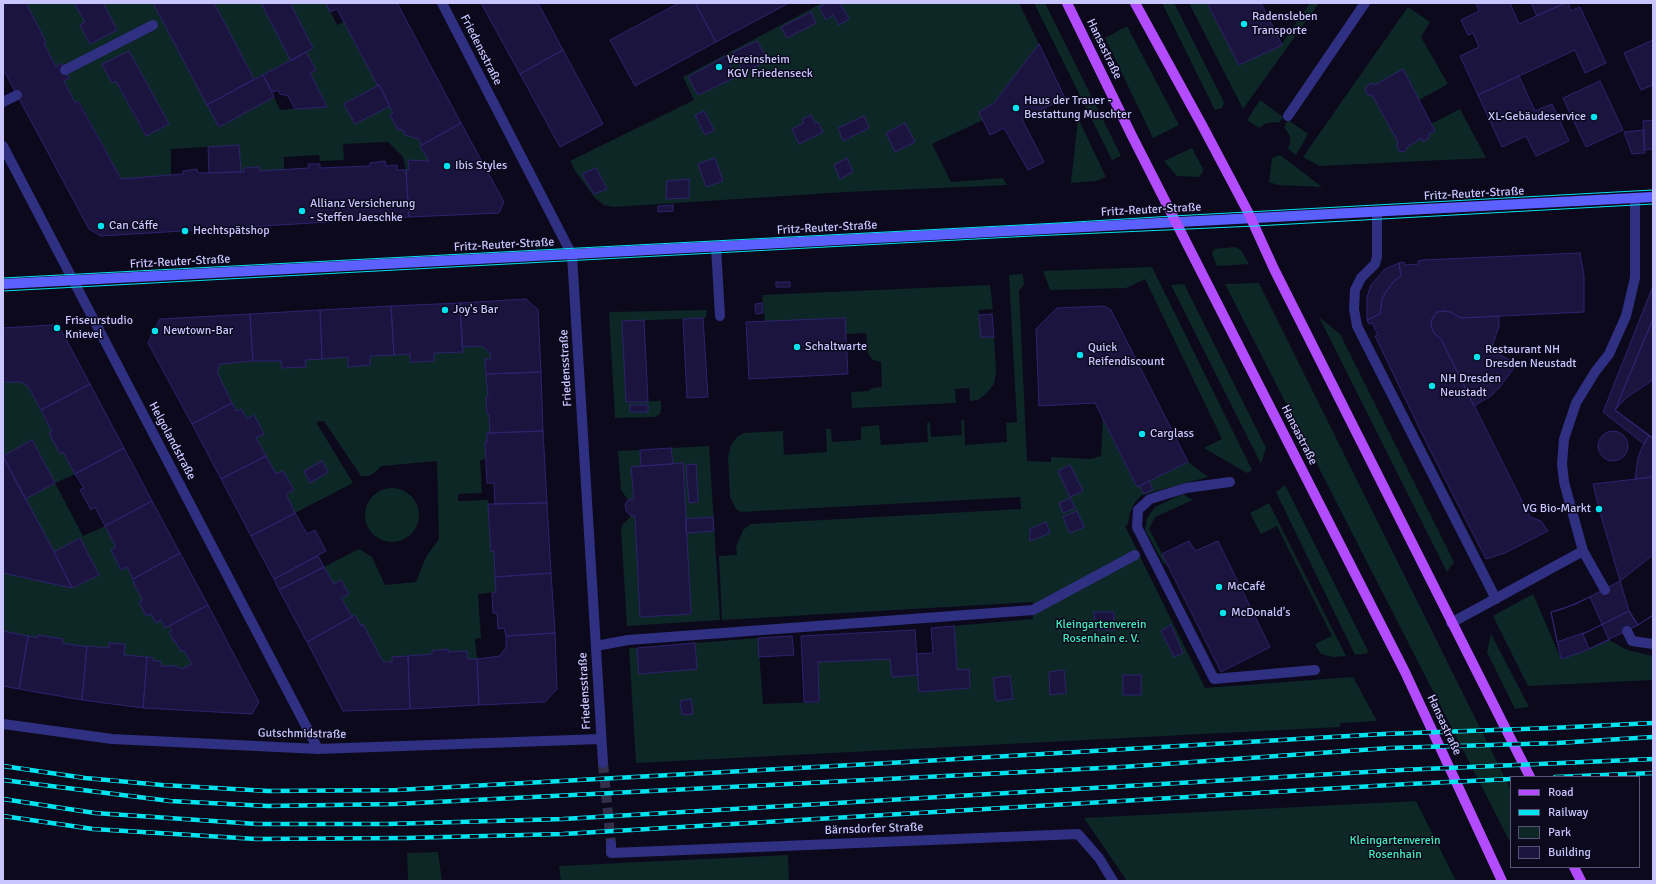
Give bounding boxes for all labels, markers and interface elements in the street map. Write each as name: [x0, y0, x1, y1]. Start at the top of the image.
place label: Radensleben Transporte: [1252, 10, 1318, 38]
street label: Friedensstraße: [457, 12, 505, 88]
street label: Hansastraße: [1083, 16, 1125, 82]
marker: Radensleben Transporte: [1239, 19, 1249, 29]
place label: Vereinsheim KGV Friedenseck: [727, 53, 813, 81]
marker: Vereinsheim KGV Friedenseck: [714, 62, 724, 72]
place label: Haus der Trauer - Bestattung Muschter: [1024, 94, 1131, 122]
marker: Haus der Trauer - Bestattung Muschter: [1011, 103, 1021, 113]
place label: XL-Gebäudeservice: [1488, 110, 1586, 124]
marker: XL-Gebäudeservice: [1589, 112, 1599, 122]
place label: Ibis Styles: [455, 159, 507, 173]
marker: Ibis Styles: [442, 161, 452, 171]
street label: Fritz-Reuter-Straße: [1423, 184, 1525, 204]
place label: Allianz Versicherung - Steffen Jaeschke: [310, 197, 415, 225]
street label: Fritz-Reuter-Straße: [1100, 200, 1202, 220]
marker: Allianz Versicherung - Steffen Jaeschke: [297, 206, 307, 216]
street label: Fritz-Reuter-Straße: [776, 218, 878, 238]
place label: Can Cáffe: [109, 219, 158, 233]
marker: Can Cáffe: [96, 221, 106, 231]
place label: Hechtspätshop: [193, 224, 270, 238]
marker: Hechtspätshop: [180, 226, 190, 236]
street label: Fritz-Reuter-Straße: [453, 235, 555, 255]
street label: Fritz-Reuter-Straße: [129, 252, 231, 272]
place label: Joy's Bar: [453, 303, 498, 317]
marker: Joy's Bar: [440, 305, 450, 315]
place label: Friseurstudio Knievel: [65, 314, 133, 342]
marker: Friseurstudio Knievel: [52, 323, 62, 333]
place label: Newtown-Bar: [163, 324, 233, 338]
marker: Newtown-Bar: [150, 326, 160, 336]
street label: Friedensstraße: [557, 329, 575, 407]
place label: Schaltwarte: [805, 340, 867, 354]
place label: Quick Reifendiscount: [1088, 341, 1165, 369]
marker: Schaltwarte: [792, 342, 802, 352]
place label: Restaurant NH Dresden Neustadt: [1485, 343, 1577, 371]
marker: Quick Reifendiscount: [1075, 350, 1085, 360]
marker: Restaurant NH Dresden Neustadt: [1472, 352, 1482, 362]
place label: NH Dresden Neustadt: [1440, 372, 1501, 400]
marker: NH Dresden Neustadt: [1427, 381, 1437, 391]
street label: Helgolandstraße: [145, 400, 199, 482]
street label: Hansastraße: [1278, 403, 1320, 467]
place label: Carglass: [1150, 427, 1194, 441]
marker: Carglass: [1137, 429, 1147, 439]
place label: VG Bio-Markt: [1523, 502, 1591, 516]
marker: VG Bio-Markt: [1594, 504, 1604, 514]
place label: McCafé: [1227, 580, 1266, 594]
marker: McCafé: [1214, 582, 1224, 592]
place label: McDonald's: [1231, 606, 1291, 620]
marker: McDonald's: [1218, 608, 1228, 618]
park label: Kleingartenverein Rosenhain e. V.: [1055, 618, 1147, 646]
street label: Friedensstraße: [576, 652, 594, 730]
street label: Hansastraße: [1424, 692, 1464, 758]
street label: Gutschmidstraße: [258, 726, 346, 742]
legend: [1510, 776, 1640, 868]
text: Road: [1548, 785, 1574, 800]
text: Railway: [1548, 805, 1588, 820]
street label: Bärnsdorfer Straße: [824, 820, 924, 838]
text: Park: [1548, 825, 1571, 840]
park label: Kleingartenverein Rosenhain: [1349, 834, 1441, 862]
text: Building: [1548, 845, 1591, 860]

